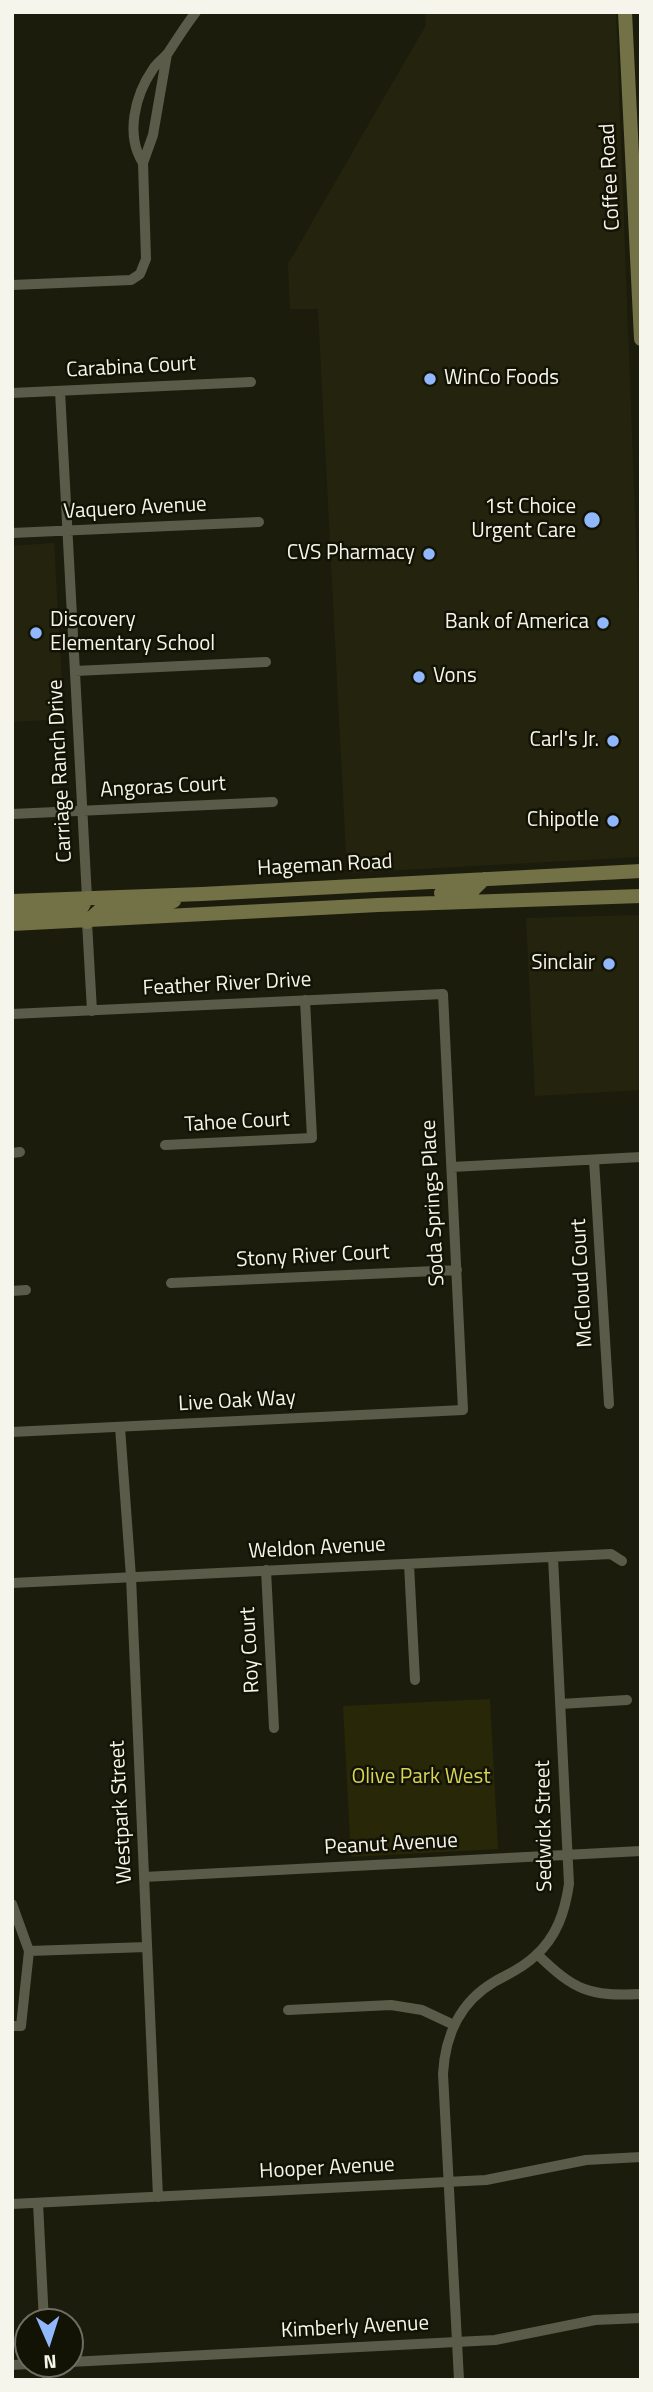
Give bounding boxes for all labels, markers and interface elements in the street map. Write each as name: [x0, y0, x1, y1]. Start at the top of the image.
street label: Coffee Road: [596, 123, 626, 231]
street label: Carabina Court: [65, 352, 197, 384]
place label: WinCo Foods: [444, 366, 559, 392]
marker: WinCo Foods: [422, 371, 438, 387]
street label: Vaquero Avenue: [63, 493, 207, 525]
place label: 1st Choice Urgent Care: [471, 495, 576, 545]
marker: 1st Choice Urgent Care: [582, 510, 602, 530]
place label: CVS Pharmacy: [287, 541, 415, 567]
marker: CVS Pharmacy: [421, 546, 437, 562]
place label: Discovery Elementary School: [50, 608, 215, 658]
place label: Bank of America: [445, 610, 589, 636]
marker: Bank of America: [595, 615, 611, 631]
marker: Discovery Elementary School: [28, 625, 44, 641]
place label: Vons: [433, 664, 477, 690]
marker: Vons: [411, 669, 427, 685]
street label: Carriage Ranch Drive: [44, 679, 78, 863]
place label: Carl's Jr.: [530, 728, 599, 754]
marker: Carl's Jr.: [605, 733, 621, 749]
street label: Angoras Court: [99, 772, 227, 804]
place label: Chipotle: [527, 808, 599, 834]
marker: Chipotle: [605, 813, 621, 829]
street label: Hageman Road: [257, 850, 393, 882]
place label: Sinclair: [531, 951, 595, 977]
marker: Sinclair: [601, 956, 617, 972]
street label: Feather River Drive: [142, 968, 312, 1002]
street label: Tahoe Court: [184, 1108, 290, 1138]
street label: Soda Springs Place: [417, 1119, 451, 1287]
street label: McCloud Court: [567, 1218, 599, 1348]
street label: Stony River Court: [236, 1240, 390, 1274]
street label: Live Oak Way: [178, 1386, 296, 1418]
street label: Weldon Avenue: [248, 1533, 386, 1565]
street label: Roy Court: [236, 1606, 266, 1694]
street label: Westpark Street: [106, 1740, 138, 1884]
street label: Sedwick Street: [531, 1760, 559, 1892]
park label: Olive Park West: [351, 1765, 491, 1791]
street label: Peanut Avenue: [324, 1829, 458, 1861]
street label: Hooper Avenue: [259, 2153, 395, 2185]
north arrow: [14, 2308, 84, 2378]
street label: Kimberly Avenue: [280, 2312, 430, 2344]
text: N: [43, 2348, 57, 2377]

